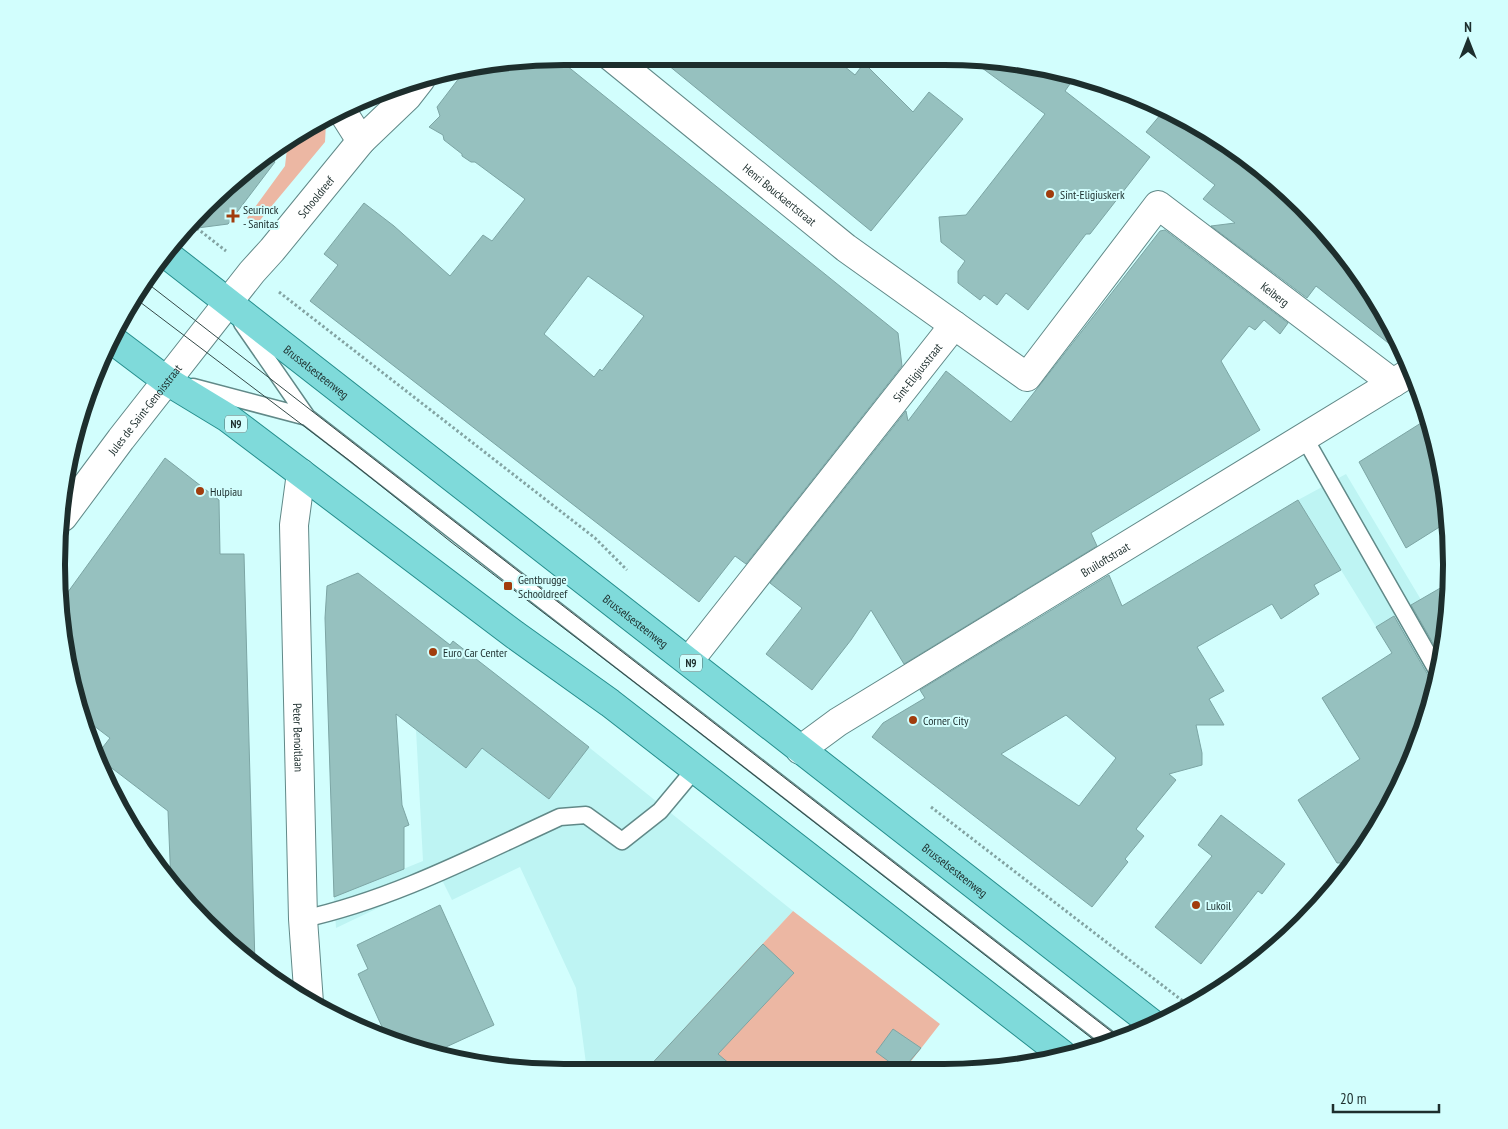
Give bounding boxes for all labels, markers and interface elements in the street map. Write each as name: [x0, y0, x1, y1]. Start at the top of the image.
north arrow: [1443, 15, 1493, 65]
text: N: [1464, 18, 1472, 36]
street label: Henri Bouckaertstraat: [740, 160, 820, 229]
street label: Schooldreef: [294, 172, 338, 221]
place label: Sint-Eligiuskerk: [1060, 187, 1125, 202]
marker: Sint-Eligiuskerk: [1044, 188, 1056, 200]
place label: Seurinck - Sanitas: [243, 202, 279, 231]
marker: Seurinck - Sanitas: [227, 210, 239, 222]
street label: Keiberg: [1258, 278, 1293, 309]
street label: Sint-Eligiusstraat: [889, 339, 945, 404]
street label: Brusselsesteenweg: [281, 341, 352, 402]
street label: Jules de Saint-Genoisstraat: [104, 360, 185, 459]
road number: N9: [225, 416, 247, 432]
place label: Hulpiau: [210, 484, 242, 499]
marker: Hulpiau: [194, 485, 206, 497]
street label: Bruiloftstraat: [1078, 538, 1133, 580]
place label: Gentbrugge Schooldreef: [518, 572, 568, 601]
marker: Gentbrugge Schooldreef: [502, 580, 514, 592]
street label: Brusselsesteenweg: [600, 591, 671, 651]
place label: Euro Car Center: [443, 645, 508, 660]
marker: Euro Car Center: [427, 646, 439, 658]
road number: N9: [680, 654, 702, 671]
street label: Peter Benoitlaan: [291, 703, 307, 772]
place label: Corner City: [923, 713, 969, 728]
marker: Corner City: [907, 714, 919, 726]
street label: Brusselsesteenweg: [920, 840, 991, 900]
place label: Lukoil: [1206, 898, 1231, 913]
marker: Lukoil: [1190, 899, 1202, 911]
scale bar: [1333, 1082, 1439, 1114]
text: 20 m: [1340, 1089, 1366, 1108]

